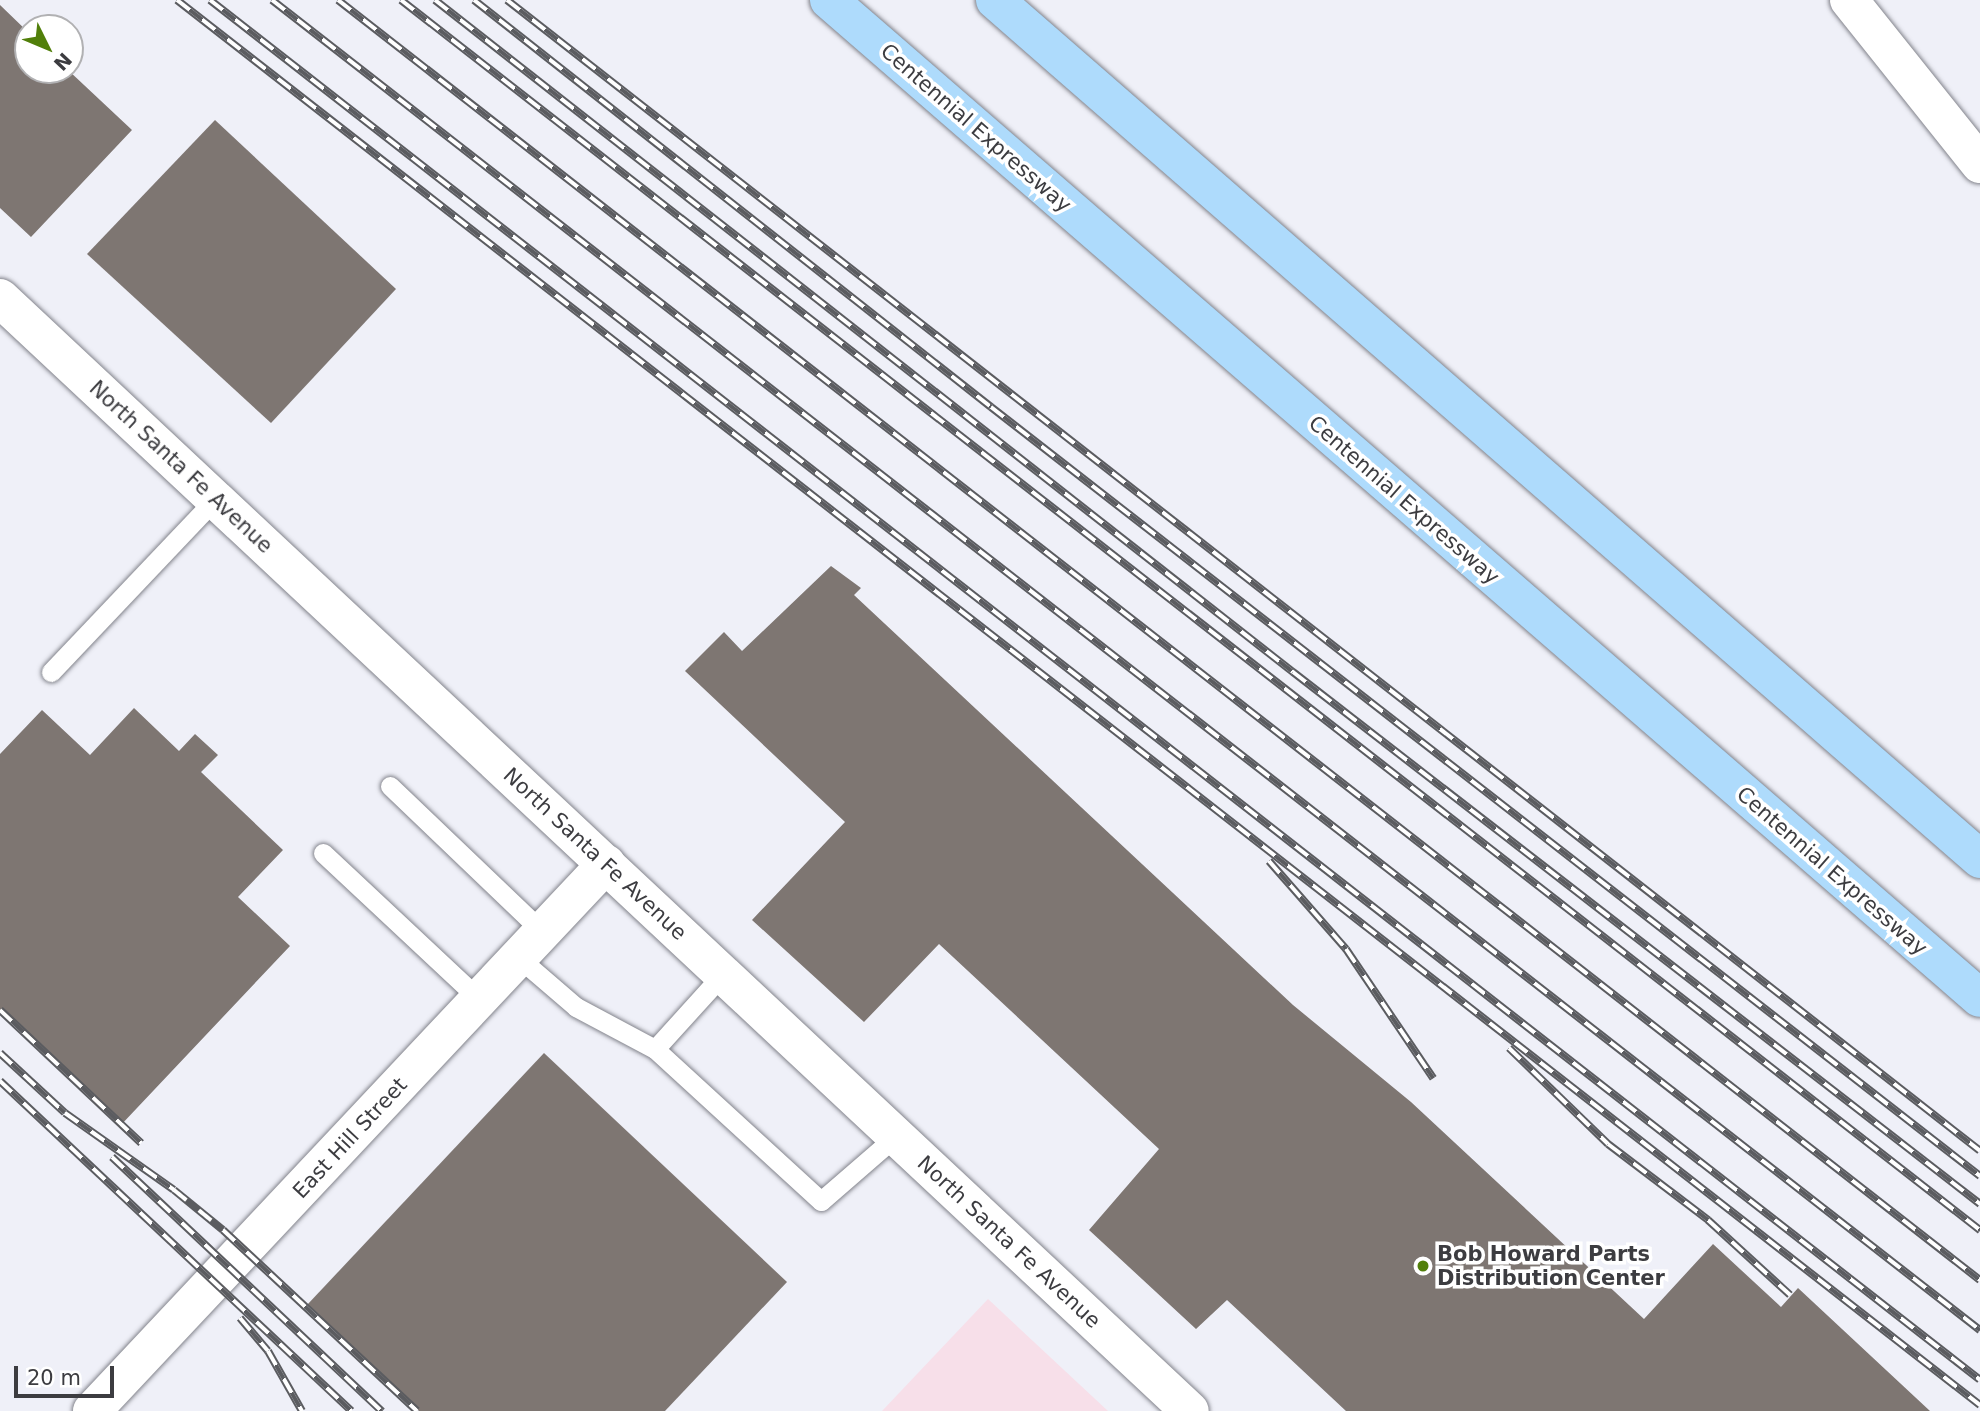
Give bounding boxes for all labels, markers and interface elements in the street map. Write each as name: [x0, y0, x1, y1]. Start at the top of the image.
north arrow: [14, 14, 84, 84]
street label: Centennial Expressway: [876, 38, 1076, 218]
text: N: [49, 49, 76, 75]
street label: North Santa Fe Avenue: [84, 376, 278, 558]
street label: Centennial Expressway: [1304, 410, 1504, 590]
street label: North Santa Fe Avenue: [498, 763, 692, 945]
street label: Centennial Expressway: [1732, 781, 1932, 961]
street label: East Hill Street: [288, 1072, 412, 1204]
street label: North Santa Fe Avenue: [912, 1151, 1106, 1333]
place label: Bob Howard Parts Distribution Center: [1437, 1241, 1665, 1291]
marker: Bob Howard Parts Distribution Center: [1415, 1258, 1431, 1274]
scale bar: [18, 1352, 117, 1396]
text: 20 m: [27, 1366, 81, 1390]

